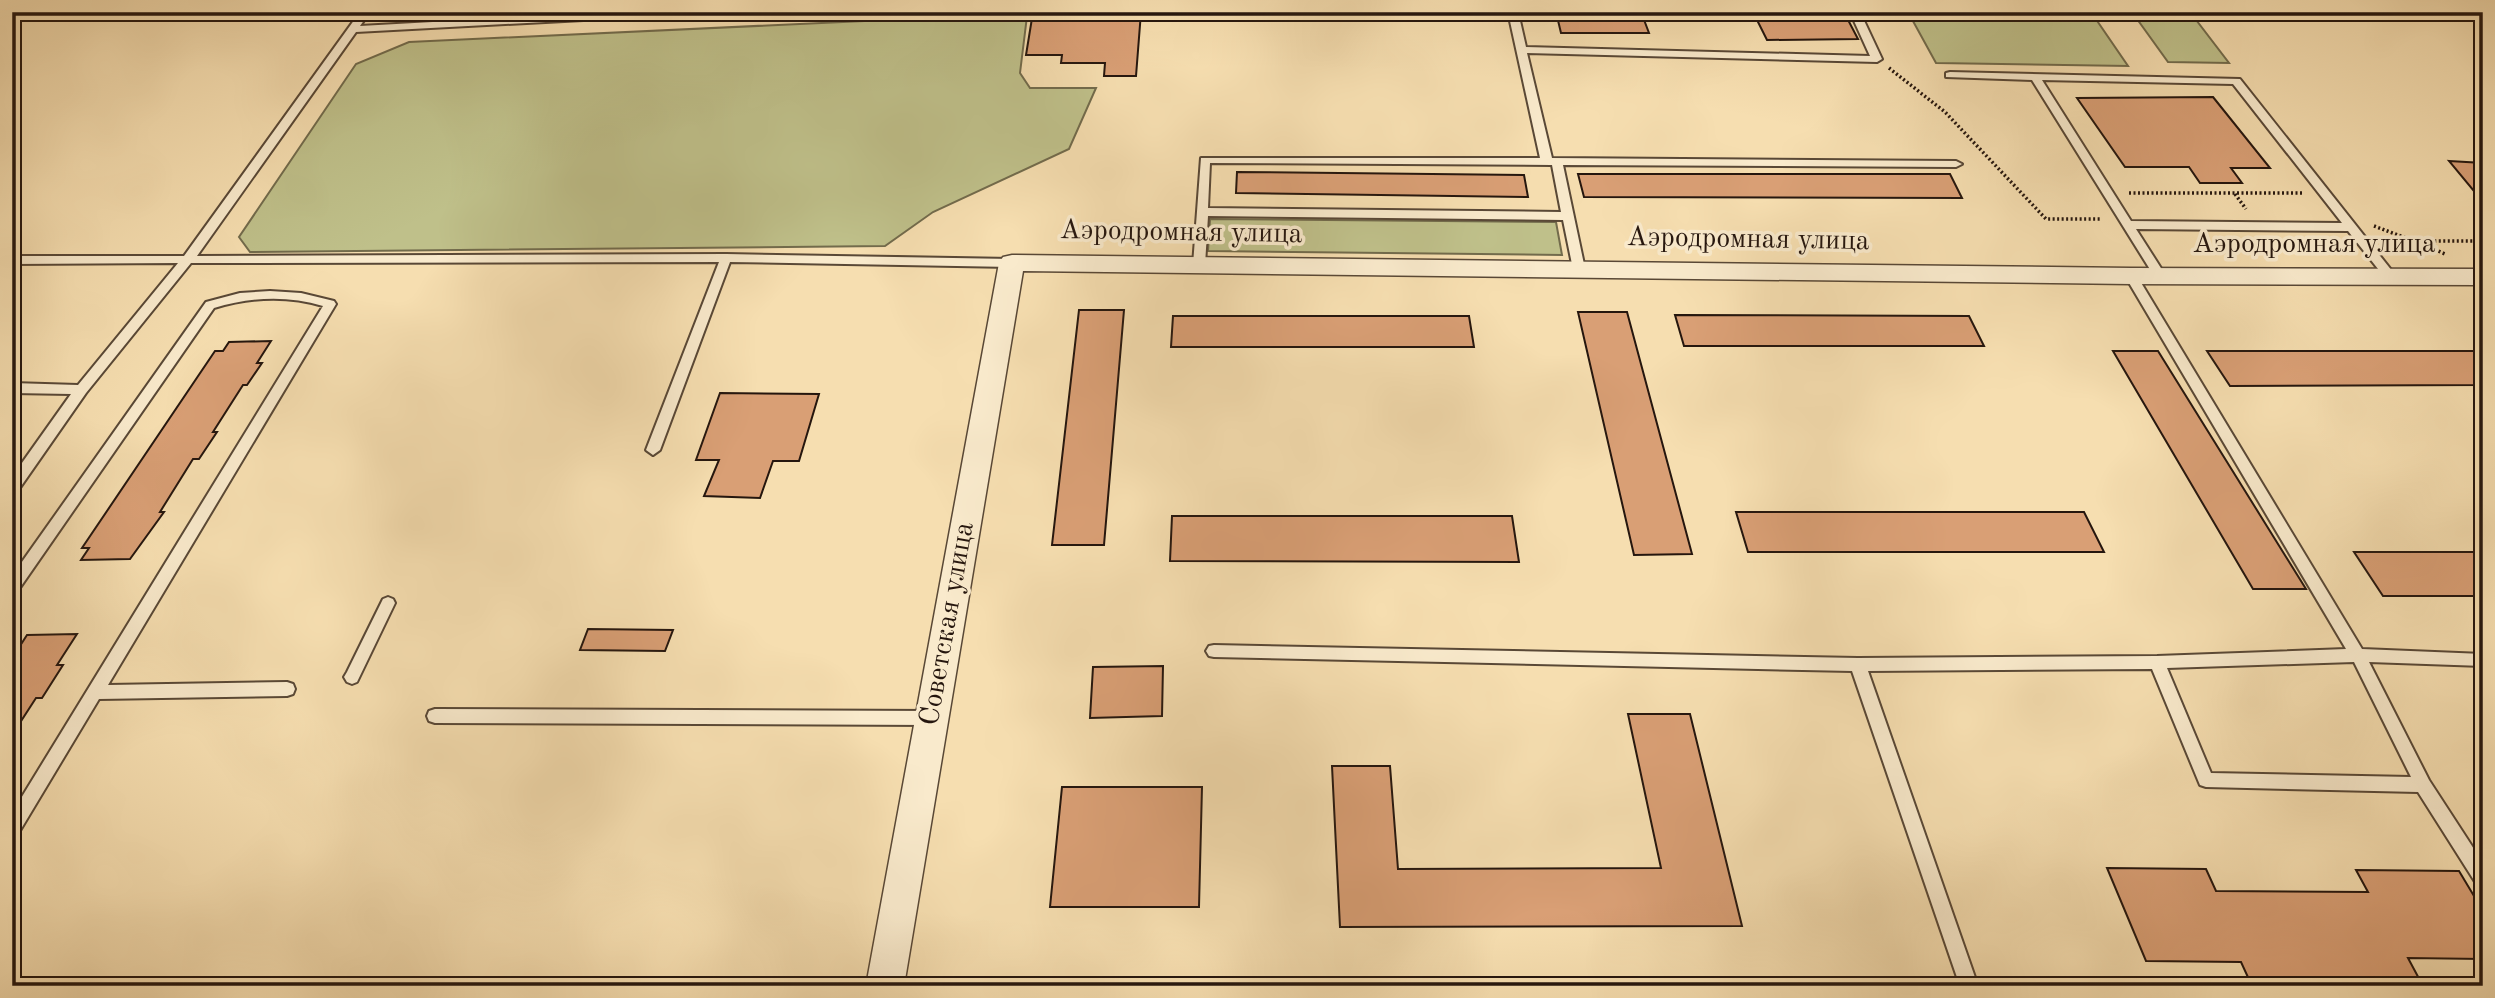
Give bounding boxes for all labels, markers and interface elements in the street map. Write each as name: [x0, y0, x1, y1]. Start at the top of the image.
street label: Аэродромная улица: [1059, 217, 1303, 249]
street label: Аэродромная улица: [1626, 224, 1870, 256]
street label: Аэродромная улица: [2193, 231, 2436, 259]
street label: Советская улица: [916, 520, 980, 728]

